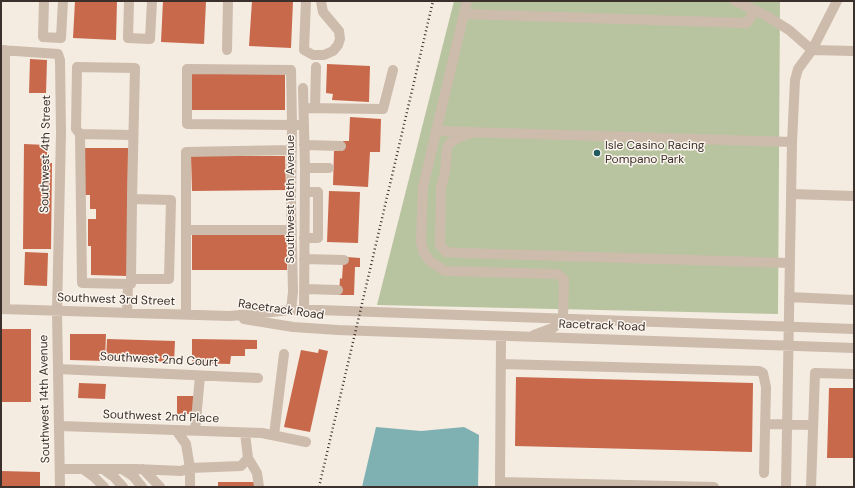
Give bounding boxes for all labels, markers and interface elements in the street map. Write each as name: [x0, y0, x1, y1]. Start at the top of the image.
street label: Southwest 4th Street: [38, 95, 54, 213]
street label: Southwest 16th Avenue: [284, 135, 298, 263]
place label: Isle Casino Racing Pompano Park: [605, 139, 705, 167]
marker: Isle Casino Racing Pompano Park: [592, 148, 602, 158]
street label: Southwest 3rd Street: [57, 291, 175, 309]
street label: Racetrack Road: [237, 297, 325, 323]
street label: Racetrack Road: [558, 317, 646, 335]
street label: Southwest 14th Avenue: [37, 335, 53, 463]
street label: Southwest 2nd Court: [100, 350, 218, 370]
street label: Southwest 2nd Place: [103, 408, 219, 426]

